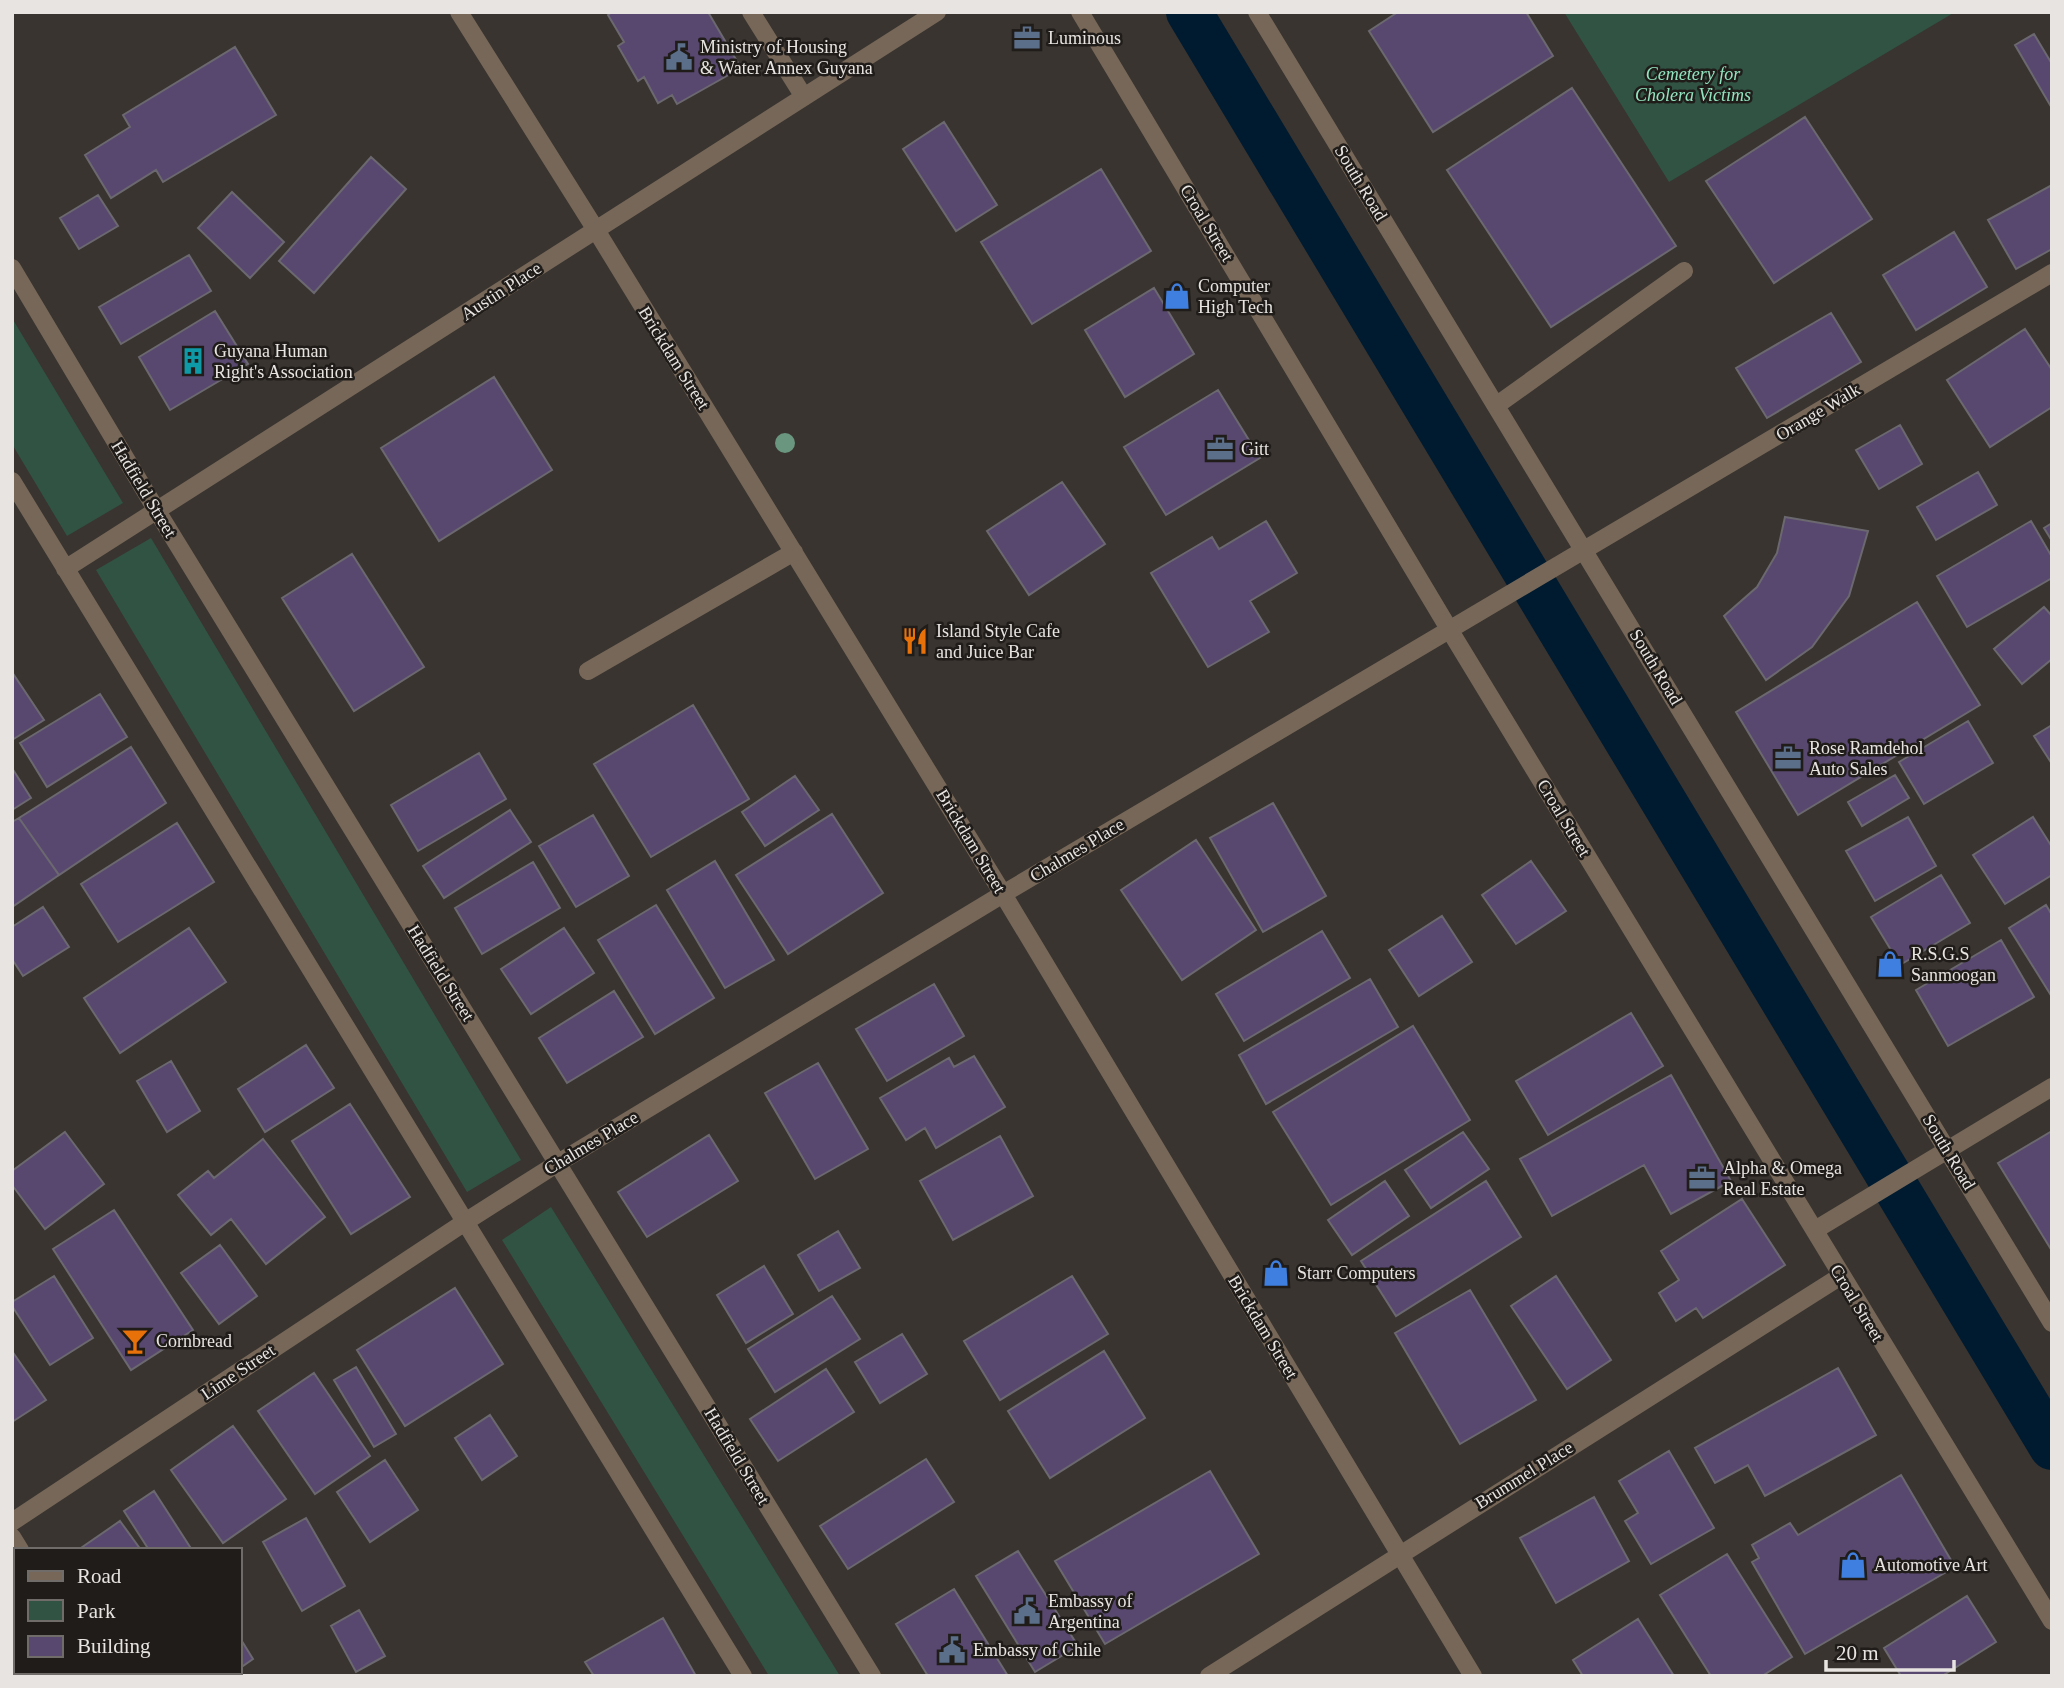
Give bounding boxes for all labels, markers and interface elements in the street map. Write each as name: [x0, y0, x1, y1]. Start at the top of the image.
office icon: Luminous: [1012, 23, 1042, 53]
place label: Luminous: [1048, 28, 1121, 48]
place label: Ministry of Housing & Water Annex Guyana: [700, 37, 873, 78]
public building icon: Ministry of Housing & Water Annex Guyana: [664, 42, 694, 72]
park label: Cemetery for Cholera Victims: [1635, 64, 1751, 105]
street label: South Road: [1331, 142, 1391, 224]
street label: Croal Street: [1176, 181, 1238, 265]
street label: Austin Place: [457, 258, 545, 324]
place label: Computer High Tech: [1198, 276, 1273, 317]
shop icon: Computer High Tech: [1162, 281, 1192, 311]
street label: Brickdam Street: [634, 303, 714, 413]
place label: Guyana Human Right's Association: [214, 341, 353, 382]
building icon: Guyana Human Right's Association: [178, 346, 208, 376]
street label: Orange Walk: [1772, 379, 1864, 445]
office icon: Gitt: [1205, 434, 1235, 464]
street label: Hadfield Street: [107, 437, 181, 541]
place label: Gitt: [1241, 439, 1269, 459]
place label: Island Style Cafe and Juice Bar: [936, 621, 1060, 662]
restaurant icon: Island Style Cafe and Juice Bar: [900, 626, 930, 656]
street label: South Road: [1626, 626, 1686, 708]
place label: Rose Ramdehol Auto Sales: [1809, 738, 1924, 779]
office icon: Rose Ramdehol Auto Sales: [1773, 743, 1803, 773]
street label: Croal Street: [1533, 776, 1595, 860]
street label: Brickdam Street: [932, 786, 1010, 896]
street label: Chalmes Place: [1026, 814, 1128, 886]
street label: Hadfield Street: [404, 921, 478, 1025]
place label: R.S.G.S Sanmoogan: [1911, 944, 1996, 985]
shop icon: R.S.G.S Sanmoogan: [1875, 949, 1905, 979]
street label: Chalmes Place: [540, 1107, 642, 1179]
street label: South Road: [1919, 1111, 1979, 1193]
place label: Alpha & Omega Real Estate: [1723, 1158, 1842, 1199]
office icon: Alpha & Omega Real Estate: [1687, 1163, 1717, 1193]
shop icon: Starr Computers: [1261, 1258, 1291, 1288]
street label: Croal Street: [1826, 1261, 1888, 1345]
place label: Starr Computers: [1297, 1263, 1416, 1283]
street label: Brickdam Street: [1224, 1272, 1302, 1382]
bar icon: Cornbread: [120, 1326, 150, 1356]
place label: Cornbread: [156, 1331, 232, 1351]
street label: Lime Street: [197, 1340, 279, 1404]
street label: Hadfield Street: [700, 1404, 774, 1508]
street label: Brummel Place: [1471, 1437, 1577, 1513]
legend: [14, 1548, 242, 1674]
shop icon: Automotive Art: [1838, 1550, 1868, 1580]
place label: Automotive Art: [1874, 1555, 1988, 1575]
text: Road: [77, 1564, 122, 1588]
place label: Embassy of Argentina: [1048, 1591, 1133, 1632]
public building icon: Embassy of Argentina: [1012, 1596, 1042, 1626]
text: Park: [77, 1599, 116, 1623]
scale bar: [1826, 1628, 1954, 1672]
text: Building: [77, 1634, 151, 1658]
public building icon: Embassy of Chile: [937, 1635, 967, 1665]
place label: Embassy of Chile: [973, 1640, 1101, 1660]
text: 20 m: [1836, 1641, 1879, 1665]

